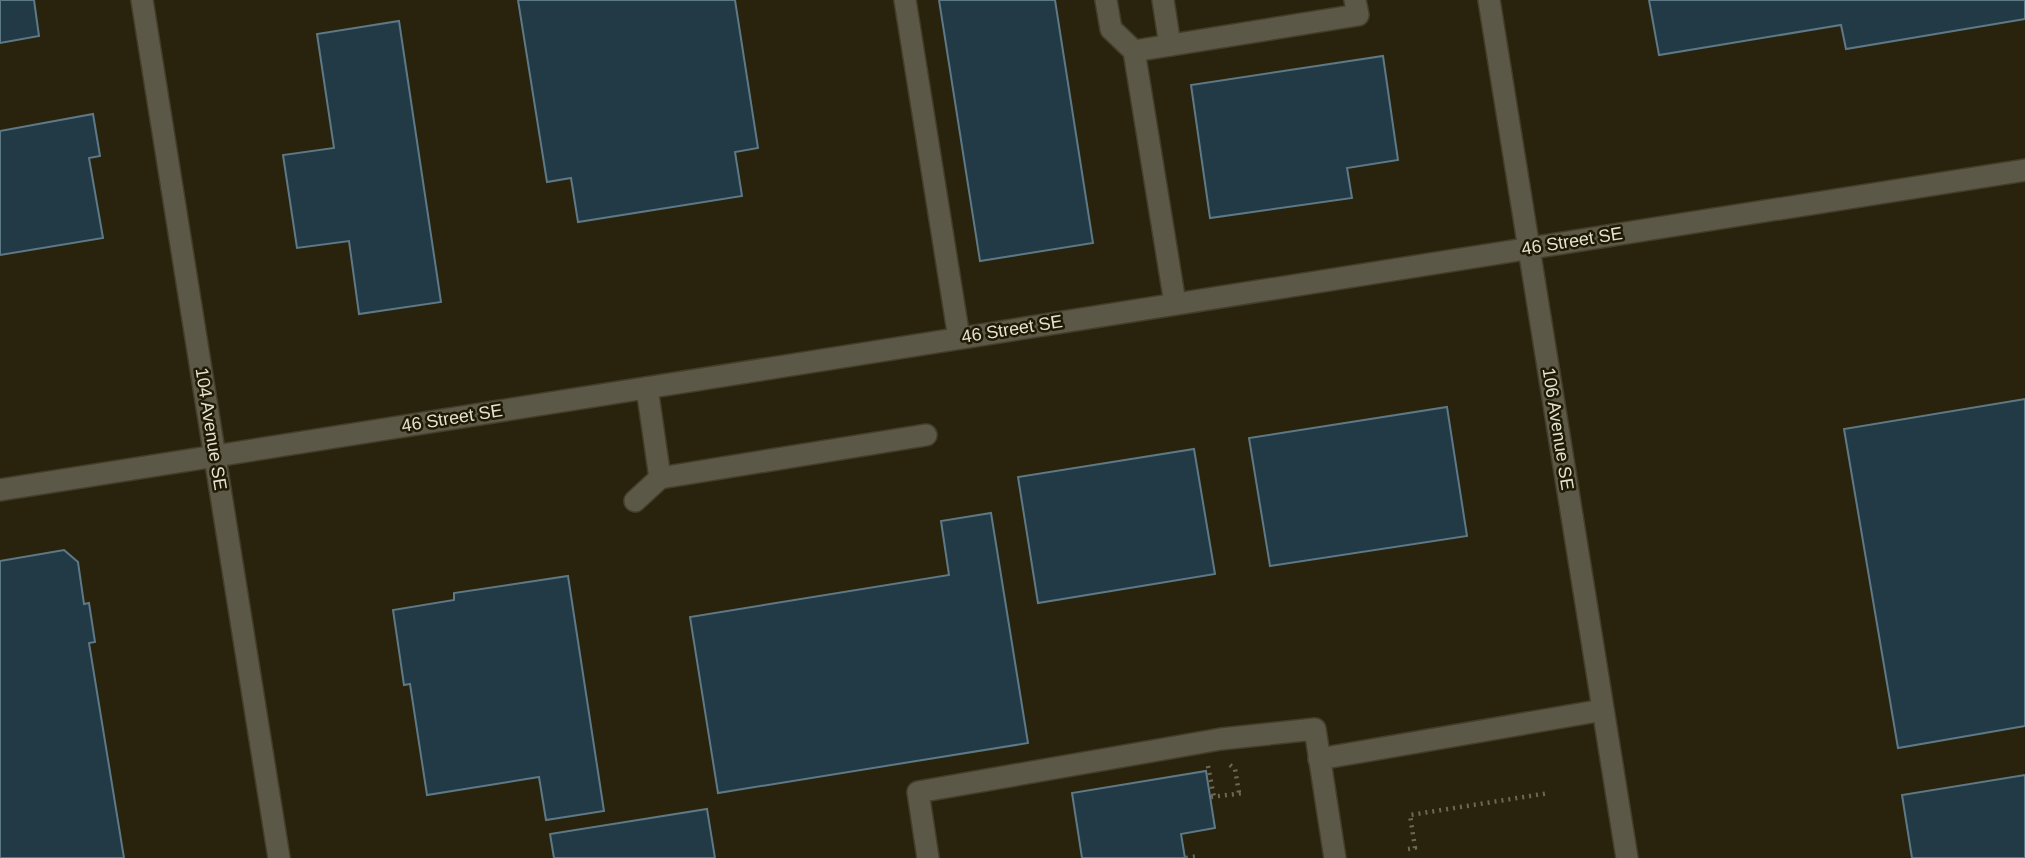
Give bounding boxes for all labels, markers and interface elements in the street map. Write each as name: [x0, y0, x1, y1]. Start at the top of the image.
street label: 46 Street SE: [1520, 223, 1624, 259]
street label: 46 Street SE: [960, 311, 1064, 347]
street label: 104 Avenue SE: [191, 366, 231, 492]
street label: 106 Avenue SE: [1538, 366, 1578, 492]
street label: 46 Street SE: [400, 400, 504, 436]

